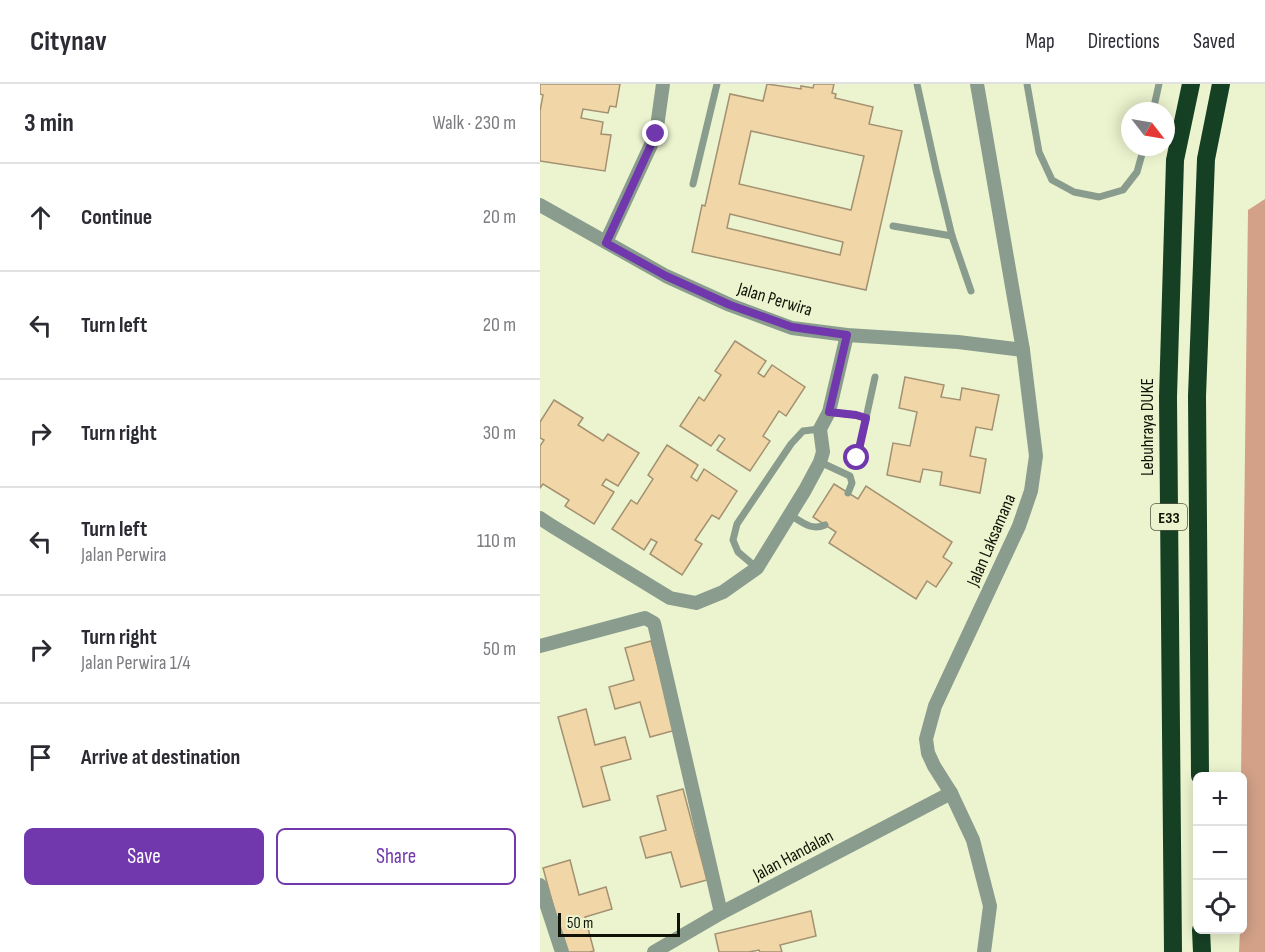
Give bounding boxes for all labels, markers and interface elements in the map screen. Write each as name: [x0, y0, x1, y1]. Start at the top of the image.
text: Citynav: [30, 25, 107, 58]
text: Map: [1025, 29, 1055, 54]
text: Directions: [1088, 29, 1160, 54]
text: Saved: [1193, 29, 1235, 54]
north arrow: [1121, 102, 1175, 156]
text: 3 min: [24, 108, 74, 139]
text: Walk · 230 m: [433, 111, 516, 135]
route end: [642, 120, 668, 146]
icon: ahead: [24, 201, 57, 234]
text: Continue: [81, 204, 152, 231]
text: 20 m: [483, 205, 516, 229]
street label: Jalan Perwira: [734, 278, 815, 321]
icon: left: [24, 309, 57, 342]
text: Turn left: [81, 312, 147, 339]
text: 20 m: [483, 313, 516, 337]
street label: Lebuhraya DUKE: [1137, 378, 1158, 476]
icon: right: [24, 417, 57, 450]
text: Turn right: [81, 420, 157, 447]
text: 30 m: [483, 421, 516, 445]
route start: [843, 444, 869, 470]
street label: Jalan Laksamana: [962, 491, 1020, 590]
road number: E33: [1151, 504, 1187, 530]
text: Turn left: [81, 516, 147, 543]
icon: left: [24, 525, 57, 558]
text: 110 m: [477, 529, 516, 553]
text: Jalan Perwira: [81, 543, 167, 567]
text: Turn right: [81, 624, 157, 651]
icon: right: [24, 633, 57, 666]
text: 50 m: [483, 637, 516, 661]
text: Jalan Perwira 1/4: [81, 651, 191, 675]
icon: arrive: [24, 741, 57, 774]
text: Arrive at destination: [81, 744, 240, 771]
map controls: [1193, 772, 1247, 934]
button: +: [1193, 772, 1247, 826]
street label: Jalan Handalan: [749, 826, 837, 886]
button: −: [1193, 826, 1247, 880]
button: Save: [24, 828, 264, 885]
button: Share: [276, 828, 516, 885]
button: locate: [1193, 880, 1247, 934]
scale bar: [558, 910, 680, 938]
text: 50 m: [567, 914, 593, 933]

